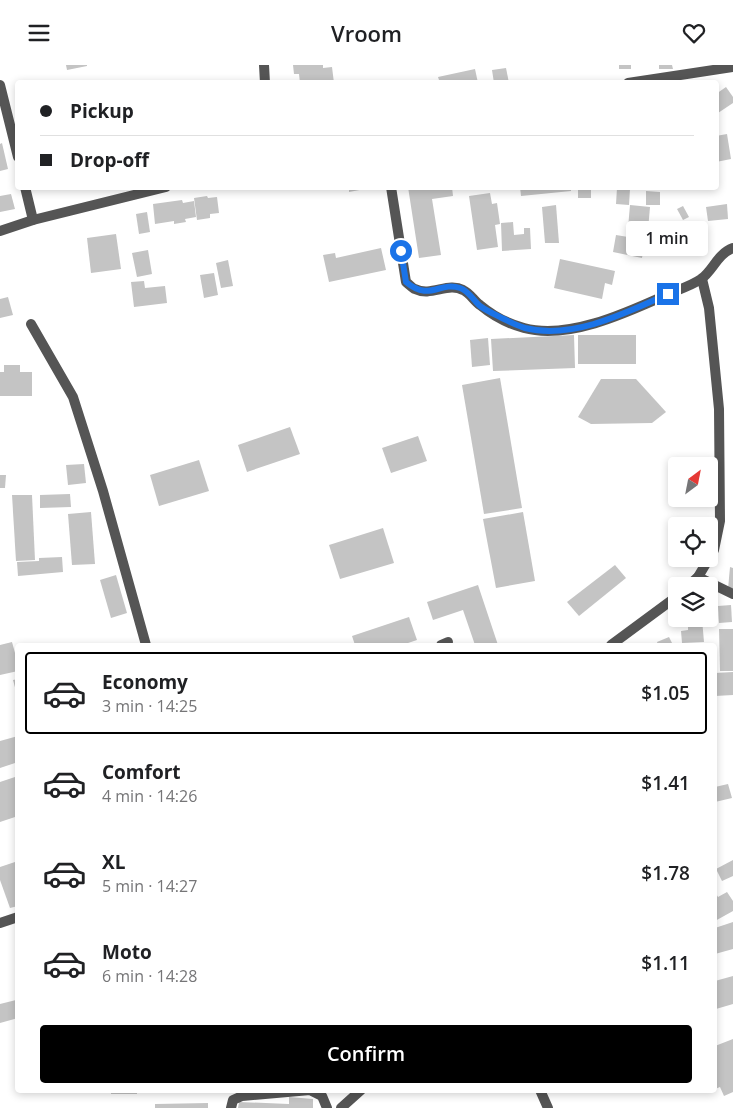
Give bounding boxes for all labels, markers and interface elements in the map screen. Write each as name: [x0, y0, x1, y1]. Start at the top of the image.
text: Vroom: [331, 18, 402, 48]
icon: menu: [25, 19, 53, 47]
icon: heart: [680, 19, 708, 47]
text: Pickup: [70, 98, 134, 124]
text: Drop-off: [70, 147, 149, 173]
callout: 1 min: [627, 221, 709, 257]
text: 1 min: [645, 227, 689, 249]
route start: [390, 240, 412, 262]
route end: [657, 283, 679, 305]
north arrow: [668, 457, 718, 507]
map controls: [668, 457, 718, 627]
button: locate: [668, 517, 718, 567]
button: layers: [668, 577, 718, 627]
text: Economy: [102, 669, 188, 695]
icon: car: [42, 671, 87, 716]
text: $1.05: [641, 680, 690, 706]
text: 3 min · 14:25: [102, 695, 197, 717]
text: Comfort: [102, 759, 181, 785]
icon: car: [42, 761, 87, 806]
text: $1.41: [641, 770, 690, 796]
text: 4 min · 14:26: [102, 785, 197, 807]
text: XL: [102, 849, 125, 875]
icon: car: [42, 851, 87, 896]
text: $1.78: [641, 860, 690, 886]
text: 5 min · 14:27: [102, 875, 197, 897]
text: Moto: [102, 939, 152, 965]
icon: car: [42, 941, 87, 986]
text: $1.11: [641, 950, 690, 976]
text: 6 min · 14:28: [102, 965, 197, 987]
button: Confirm: [40, 1025, 692, 1083]

